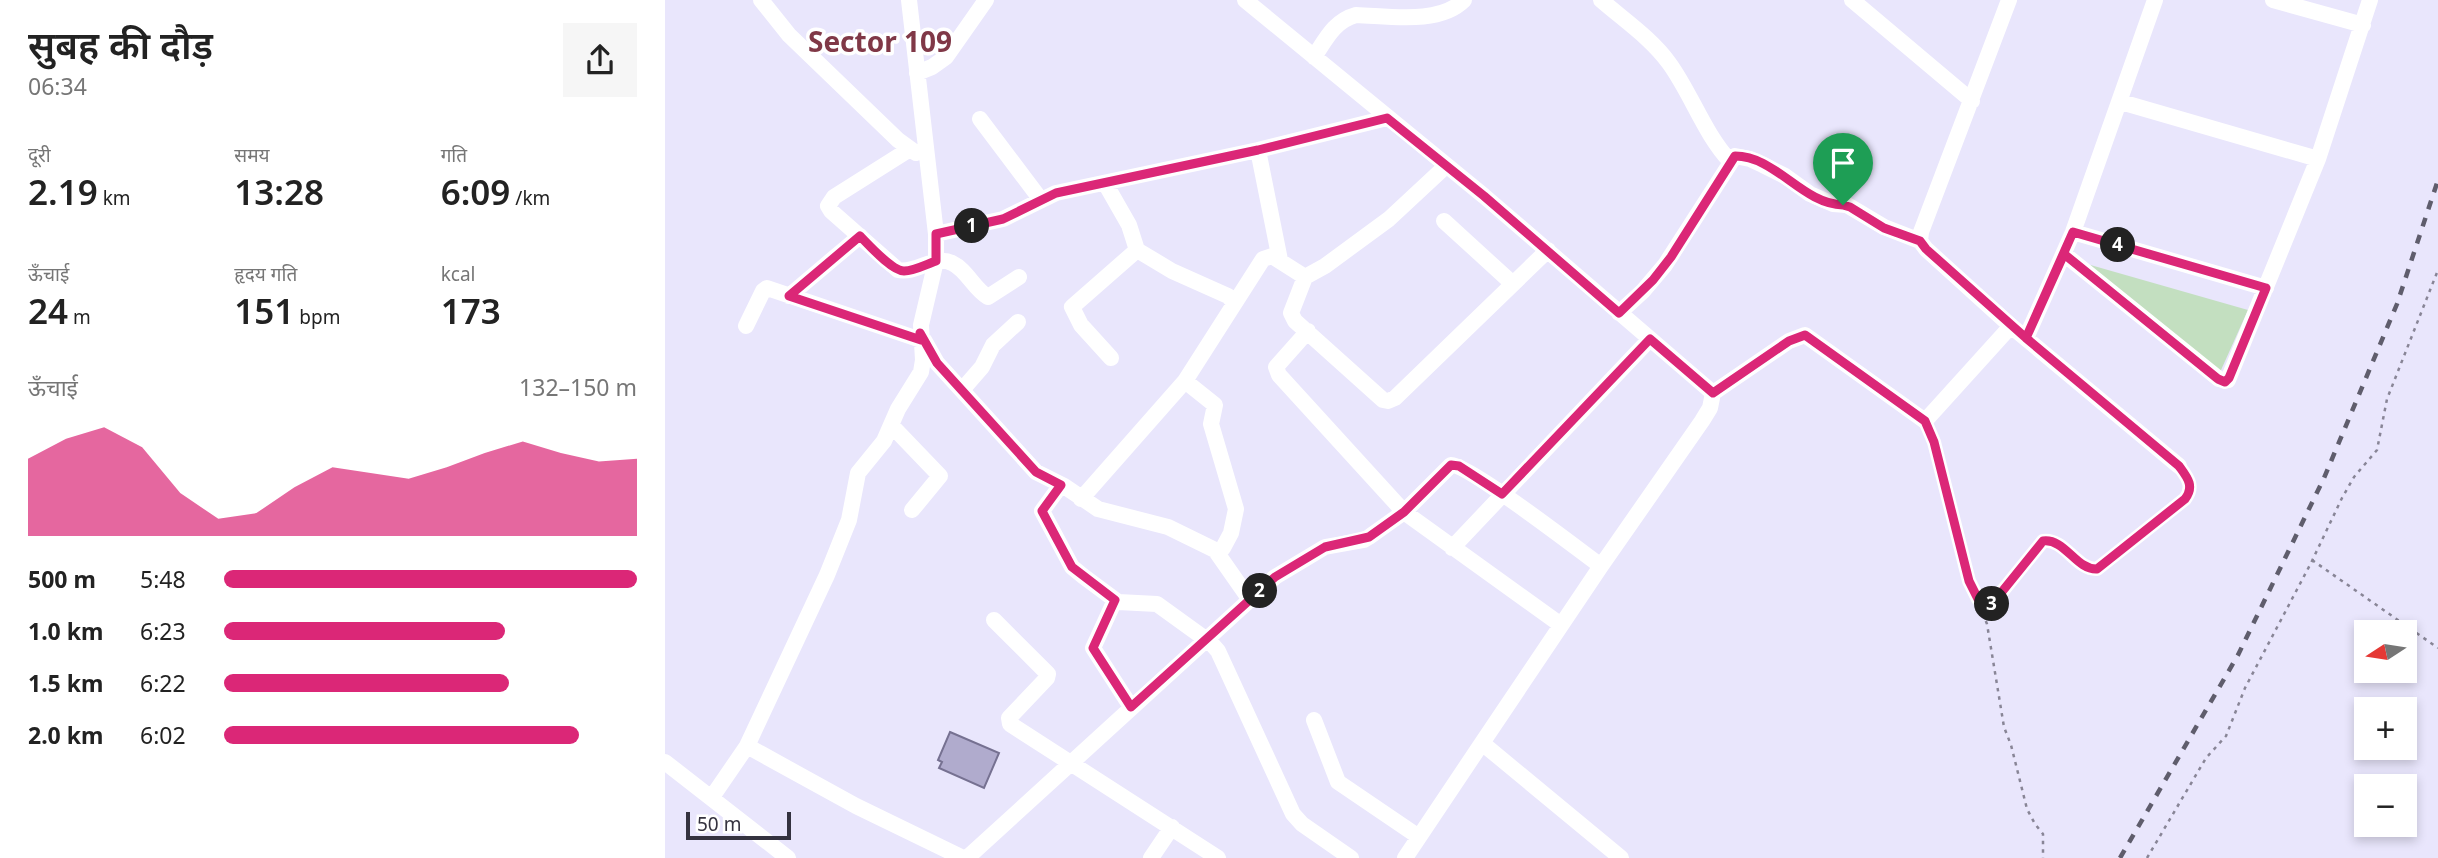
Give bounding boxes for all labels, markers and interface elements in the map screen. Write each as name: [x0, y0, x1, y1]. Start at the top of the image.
text: सुबह की दौड़: [28, 18, 213, 70]
district label: Sector 109: [808, 22, 952, 60]
button: share: [563, 23, 637, 97]
text: 06:34: [28, 70, 87, 102]
pin: [1813, 133, 1873, 205]
text: दूरी: [28, 142, 51, 168]
text: समय: [234, 142, 270, 168]
text: गति: [441, 142, 467, 168]
icon: arrive: [1824, 144, 1862, 182]
text: 2.19: [28, 168, 98, 215]
text: 13:28: [234, 168, 324, 215]
text: 6:09: [441, 168, 510, 215]
text: km: [98, 185, 131, 211]
text: /km: [510, 185, 550, 211]
pin: 1: [955, 208, 989, 244]
text: 1: [966, 212, 977, 238]
pin: 4: [2101, 228, 2135, 262]
text: 4: [2112, 231, 2123, 257]
text: ऊँचाई: [28, 261, 69, 287]
text: हृदय गति: [234, 261, 297, 287]
text: kcal: [441, 261, 475, 287]
text: 24: [28, 287, 68, 334]
text: 151: [234, 287, 294, 334]
text: 173: [441, 287, 501, 334]
text: m: [68, 304, 91, 330]
text: bpm: [294, 304, 340, 330]
text: ऊँचाई: [28, 371, 78, 403]
text: 132–150 m: [519, 371, 637, 403]
text: 500 m: [28, 563, 96, 595]
text: 5:48: [140, 563, 186, 595]
pin: 2: [1243, 574, 1277, 608]
text: 2: [1254, 577, 1265, 603]
pin: 3: [1975, 586, 2009, 622]
text: 3: [1986, 590, 1997, 616]
text: 1.0 km: [28, 615, 103, 647]
text: 6:23: [140, 615, 186, 647]
north arrow: [2354, 620, 2417, 682]
map controls: [2354, 620, 2417, 837]
text: 1.5 km: [28, 667, 103, 699]
text: 6:22: [140, 667, 186, 699]
button: +: [2354, 697, 2417, 760]
text: 2.0 km: [28, 719, 103, 751]
text: 6:02: [140, 719, 186, 751]
button: −: [2354, 774, 2417, 837]
scale bar: [686, 809, 791, 841]
text: 50 m: [697, 811, 741, 837]

